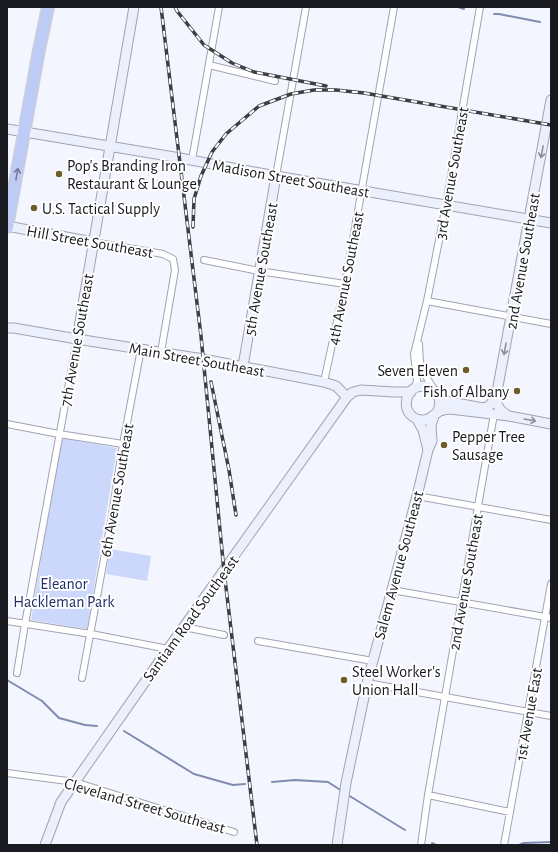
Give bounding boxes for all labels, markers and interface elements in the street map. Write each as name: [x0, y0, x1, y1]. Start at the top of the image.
street label: 3rd Avenue Southeast: [432, 106, 472, 241]
one-way arrow: [537, 146, 545, 159]
street label: Madison Street Southeast: [211, 157, 371, 201]
place label: Pop's Branding Iron Restaurant & Lounge: [67, 158, 197, 192]
one-way arrow: [13, 168, 21, 181]
marker: Pop's Branding Iron Restaurant & Lounge: [54, 169, 64, 179]
street label: 2nd Avenue Southeast: [503, 192, 543, 331]
place label: U.S. Tactical Supply: [42, 201, 160, 218]
street label: 5th Avenue Southeast: [241, 202, 281, 337]
marker: U.S. Tactical Supply: [29, 203, 39, 213]
street label: 4th Avenue Southeast: [325, 210, 367, 346]
street label: Hill Street Southeast: [25, 223, 154, 261]
street label: 7th Avenue Southeast: [57, 273, 97, 408]
street label: Main Street Southeast: [128, 340, 266, 380]
one-way arrow: [501, 342, 509, 355]
place label: Seven Eleven: [377, 363, 458, 379]
marker: Seven Eleven: [461, 365, 471, 375]
place label: Fish of Albany: [423, 384, 509, 401]
marker: Fish of Albany: [512, 386, 522, 396]
one-way arrow: [523, 416, 536, 424]
street label: 6th Avenue Southeast: [97, 422, 137, 558]
place label: Pepper Tree Sausage: [452, 429, 525, 463]
marker: Pepper Tree Sausage: [439, 440, 449, 450]
street label: Salem Avenue Southeast: [371, 489, 427, 641]
street label: 2nd Avenue Southeast: [446, 513, 486, 652]
street label: Santiam Road Southeast: [140, 553, 242, 684]
park label: Eleanor Hackleman Park: [13, 576, 115, 610]
place label: Steel Worker's Union Hall: [352, 664, 441, 698]
street label: 1st Avenue East: [513, 666, 545, 762]
marker: Steel Worker's Union Hall: [339, 675, 349, 685]
street label: Cleveland Street Southeast: [62, 775, 227, 837]

